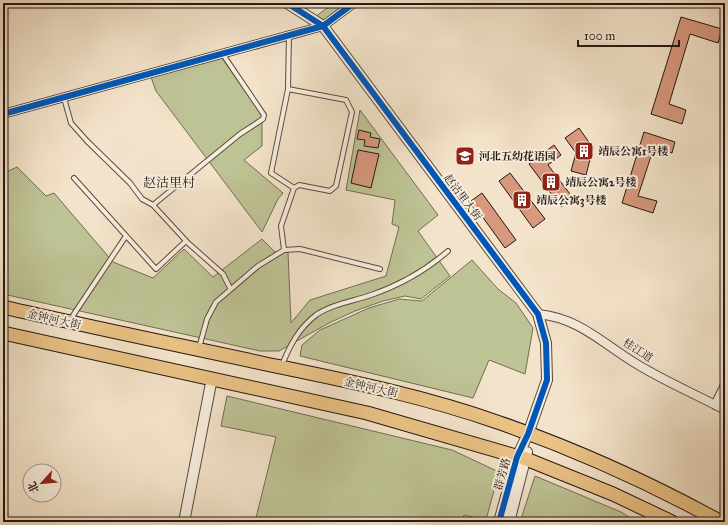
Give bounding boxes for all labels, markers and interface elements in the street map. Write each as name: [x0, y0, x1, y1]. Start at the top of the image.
scale bar: [578, 22, 679, 48]
text: 100 m: [584, 29, 615, 43]
building icon: 靖辰公寓1号楼: [573, 140, 595, 162]
school or university icon: 河北五幼花语园: [454, 145, 476, 167]
place label: 靖辰公寓1号楼: [598, 145, 668, 158]
place label: 河北五幼花语园: [479, 150, 556, 163]
street label: 赵沽里大街: [441, 171, 484, 223]
building icon: 靖辰公寓2号楼: [540, 171, 562, 193]
district label: 赵沽里村: [143, 175, 195, 191]
place label: 靖辰公寓2号楼: [565, 176, 636, 189]
building icon: 靖辰公寓3号楼: [511, 189, 533, 211]
place label: 靖辰公寓3号楼: [536, 194, 606, 208]
street label: 金钟河大街: [26, 307, 82, 332]
street label: 桂江道: [620, 336, 655, 365]
street label: 金钟河大街: [343, 375, 399, 400]
street label: 群芳路: [492, 456, 513, 492]
north arrow: [22, 463, 62, 503]
text: 北: [25, 479, 42, 495]

